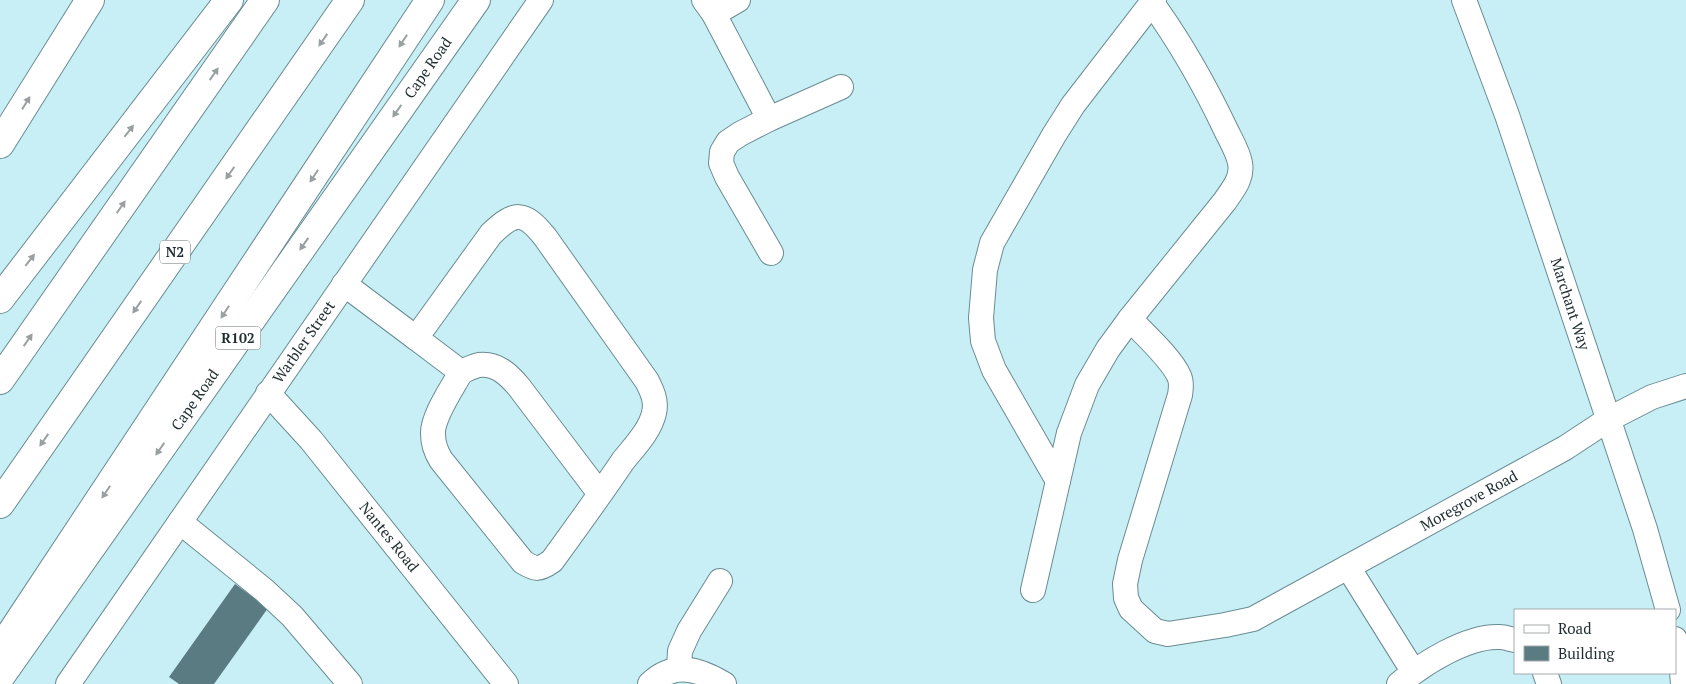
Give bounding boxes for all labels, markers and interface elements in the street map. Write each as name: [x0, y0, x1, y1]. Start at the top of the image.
one-way arrow: [318, 33, 328, 47]
street label: Cape Road: [399, 33, 456, 102]
one-way arrow: [399, 34, 408, 47]
one-way arrow: [209, 67, 219, 80]
one-way arrow: [21, 96, 31, 110]
one-way arrow: [392, 105, 402, 118]
one-way arrow: [124, 124, 134, 138]
one-way arrow: [225, 167, 235, 180]
one-way arrow: [309, 170, 319, 183]
one-way arrow: [116, 200, 126, 214]
one-way arrow: [299, 238, 309, 251]
road number: N2: [160, 240, 190, 264]
one-way arrow: [24, 254, 35, 267]
street label: Marchant Way: [1547, 255, 1595, 353]
street label: Warbler Street: [267, 296, 339, 386]
one-way arrow: [132, 300, 142, 314]
one-way arrow: [220, 305, 229, 319]
road number: R102: [216, 326, 260, 349]
one-way arrow: [23, 333, 33, 347]
street label: Cape Road: [166, 365, 223, 434]
one-way arrow: [39, 433, 49, 447]
one-way arrow: [155, 442, 165, 456]
street label: Moregrove Road: [1416, 465, 1521, 535]
one-way arrow: [101, 485, 111, 498]
street label: Nantes Road: [356, 497, 424, 575]
legend: [1514, 609, 1676, 674]
text: Road: [1558, 618, 1591, 638]
text: Building: [1558, 643, 1616, 663]

